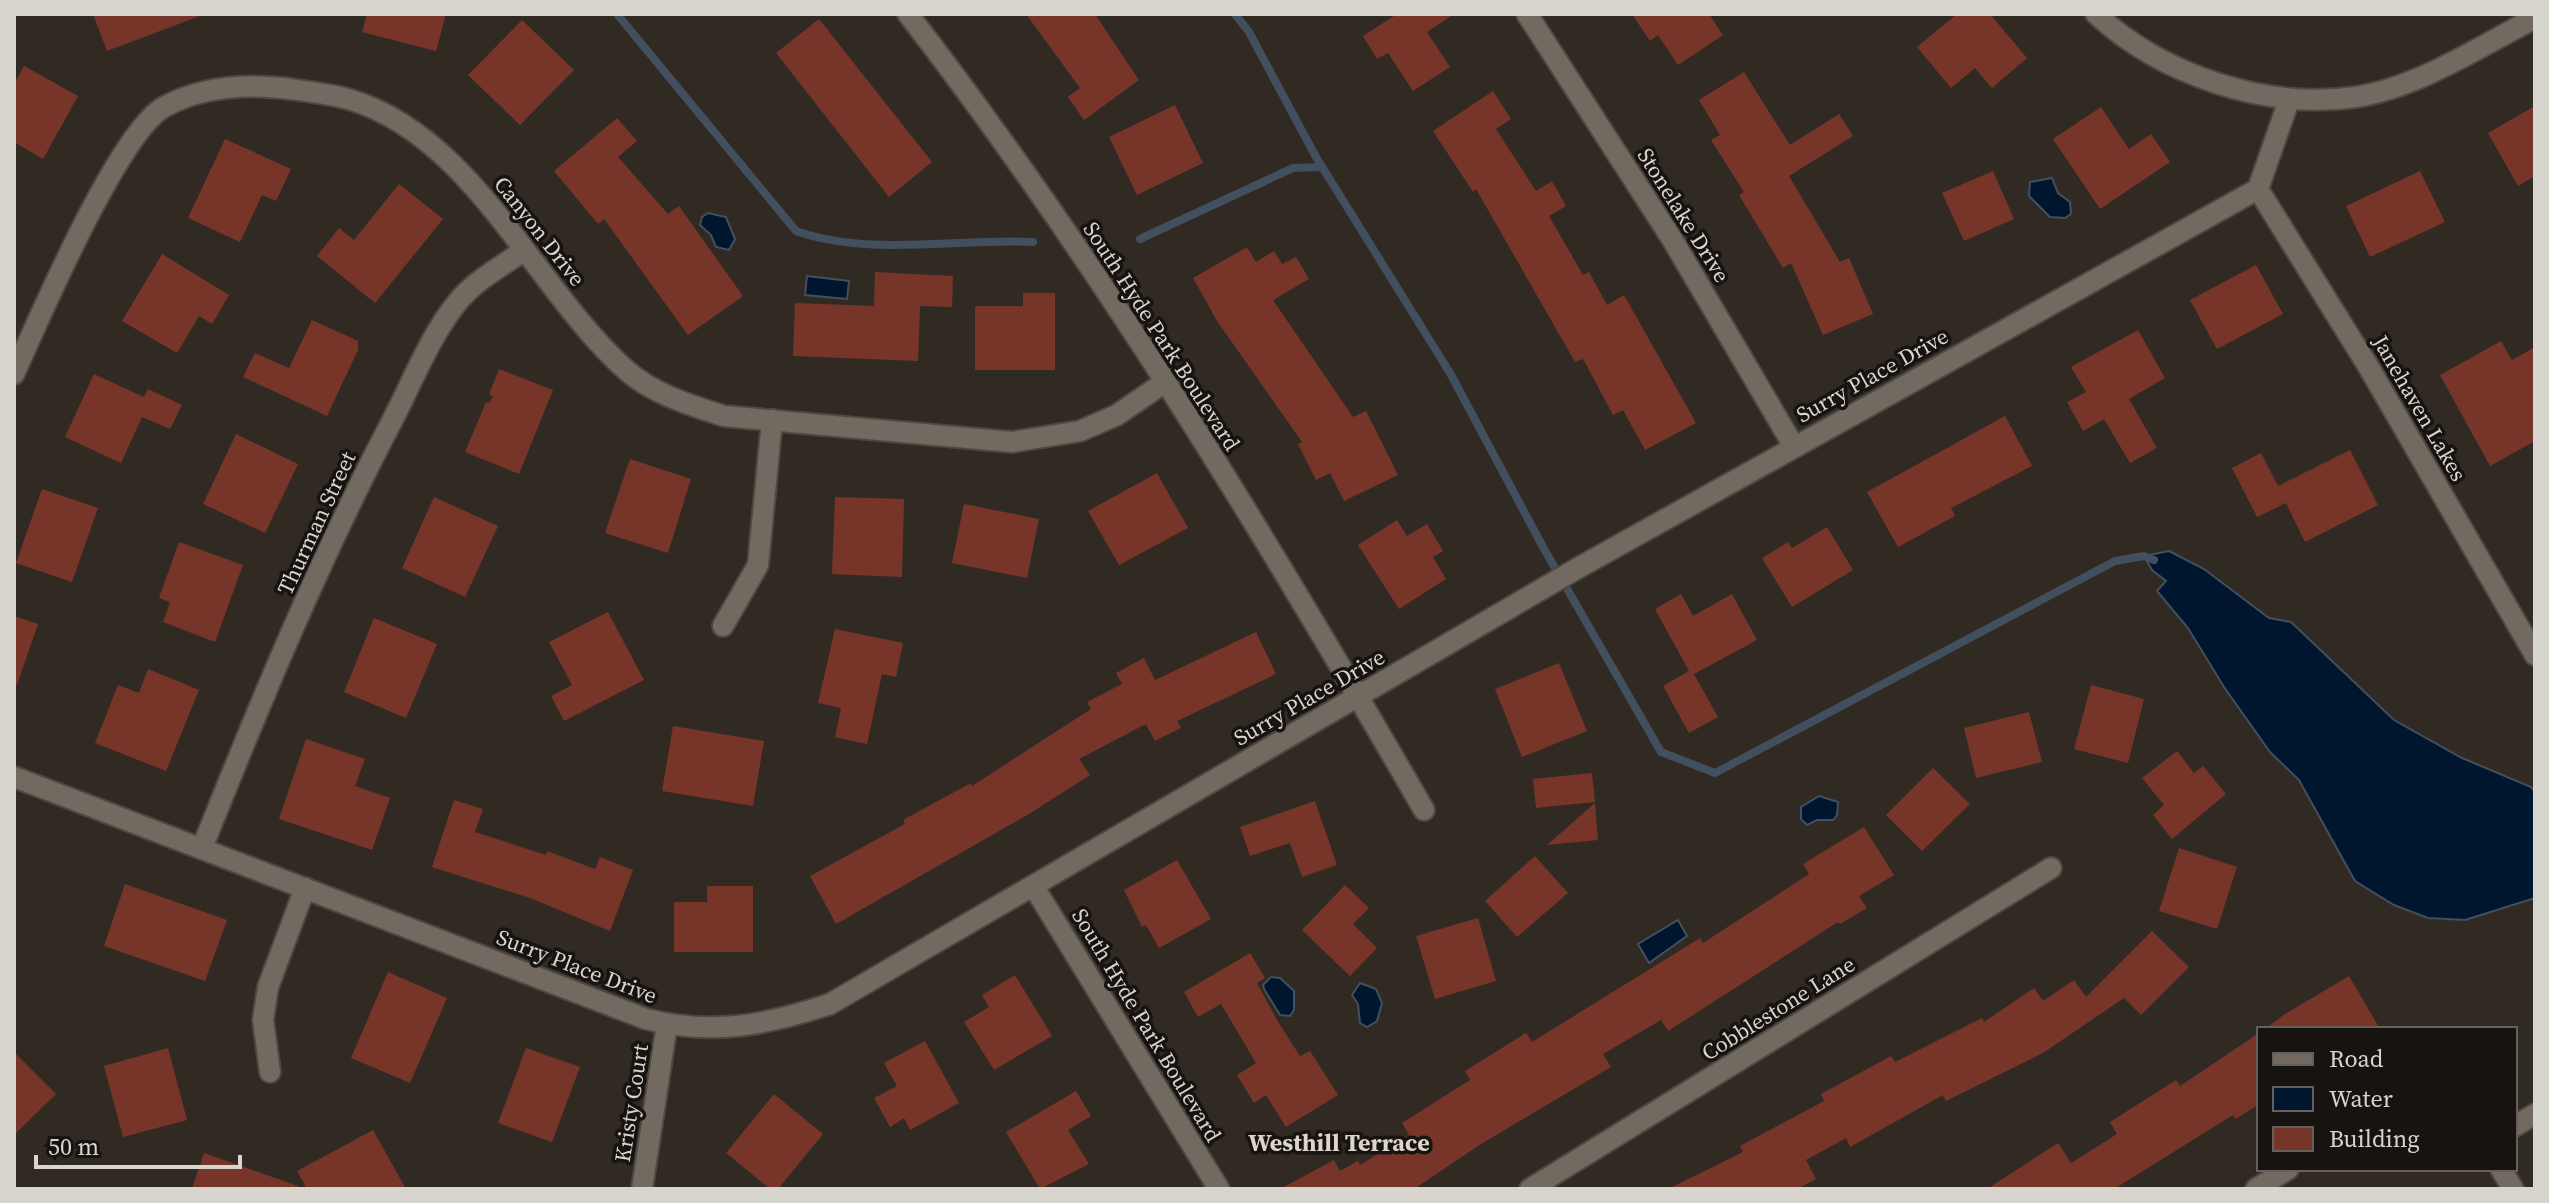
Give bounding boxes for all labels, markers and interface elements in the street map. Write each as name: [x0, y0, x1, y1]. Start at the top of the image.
street label: Stonelake Drive: [1631, 142, 1737, 288]
street label: Canyon Drive: [488, 170, 592, 292]
street label: South Hyde Park Boulevard: [1077, 216, 1248, 457]
street label: Surry Place Drive: [1791, 321, 1953, 429]
street label: Janehaven Lakes: [2365, 329, 2474, 487]
street label: Thurman Street: [270, 446, 363, 599]
street label: Surry Place Drive: [1228, 642, 1390, 752]
street label: South Hyde Park Boulevard: [1065, 903, 1229, 1148]
street label: Surry Place Drive: [492, 922, 662, 1010]
street label: Cobblestone Lane: [1696, 949, 1860, 1067]
legend: [2257, 1027, 2517, 1171]
street label: Kristy Court: [607, 1041, 655, 1164]
text: Road: [2329, 1042, 2384, 1075]
text: Water: [2329, 1082, 2393, 1115]
scale bar: [36, 1119, 240, 1169]
text: Building: [2329, 1122, 2420, 1155]
district label: Westhill Terrace: [1248, 1126, 1430, 1159]
text: 50 m: [48, 1130, 99, 1163]

